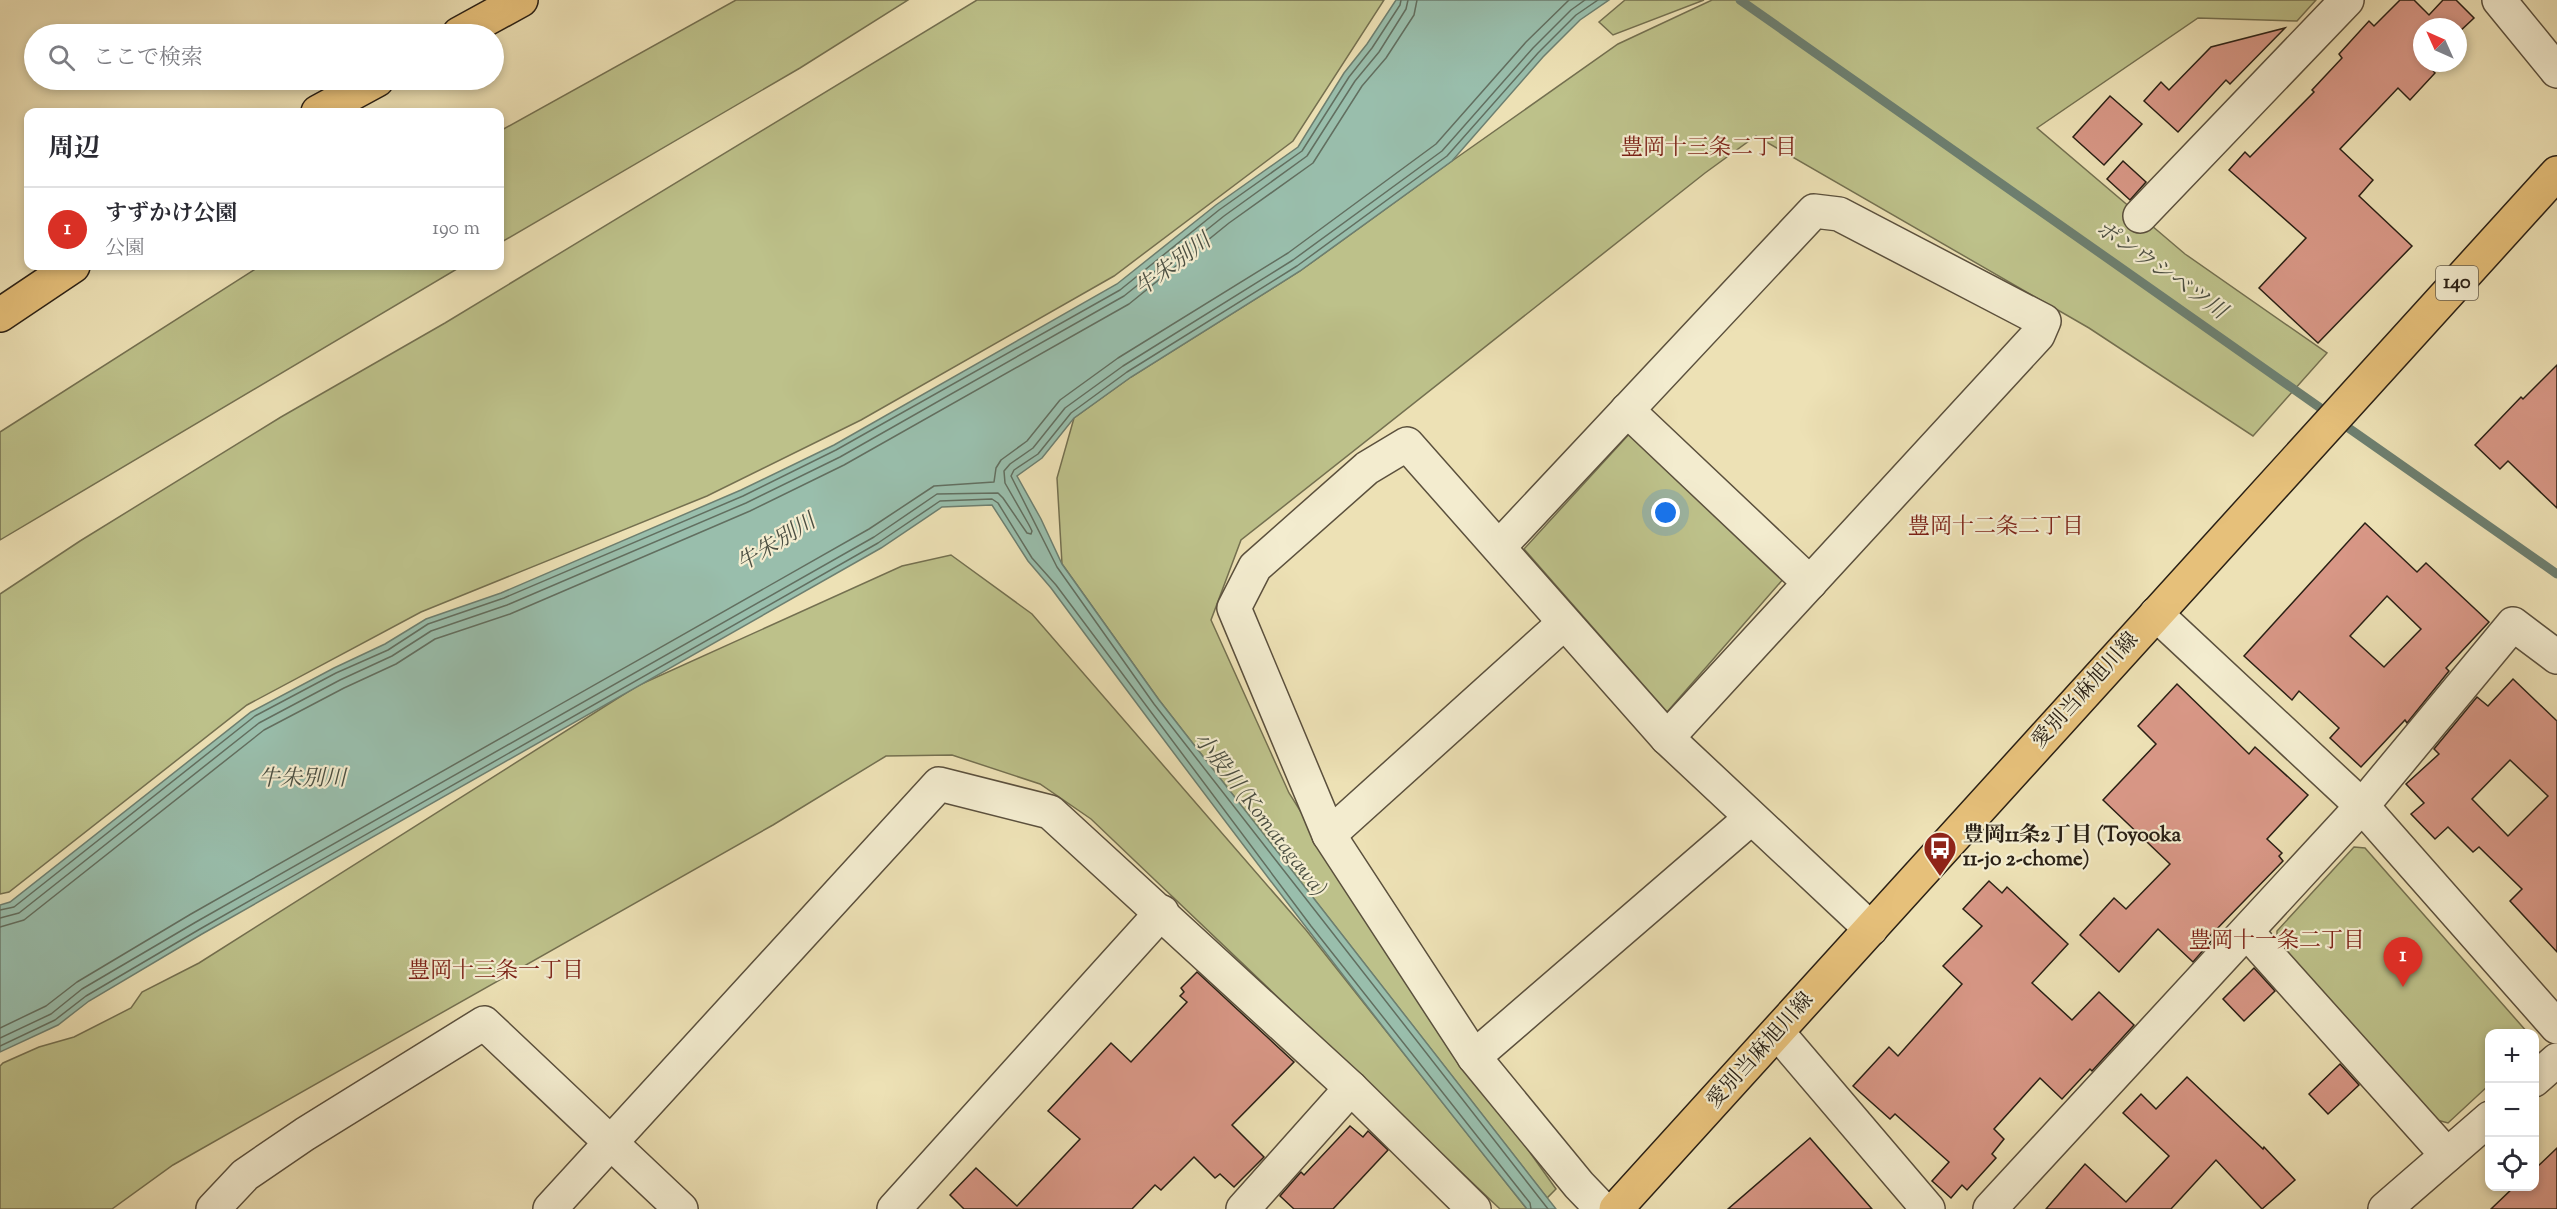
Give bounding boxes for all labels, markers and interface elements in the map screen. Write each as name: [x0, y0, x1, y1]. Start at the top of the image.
north arrow: [2413, 18, 2467, 72]
search box: [24, 24, 504, 90]
icon: search: [45, 41, 78, 74]
text: ここで検索: [93, 43, 203, 75]
text: 周辺: [48, 131, 100, 168]
district label: 豊岡十三条二丁目: [1621, 133, 1797, 165]
text: すずかけ公園: [105, 199, 237, 231]
water label: ポンウシベツ川: [2088, 214, 2234, 329]
text: 1: [64, 215, 71, 244]
text: 190 m: [432, 215, 480, 244]
water label: 牛朱別川: [1129, 226, 1220, 305]
text: 公園: [105, 235, 145, 264]
road number: 140: [2436, 266, 2478, 300]
your location: [1651, 498, 1680, 527]
water label: 牛朱別川: [731, 506, 824, 581]
district label: 豊岡十二条二丁目: [1908, 512, 2084, 544]
street label: 愛別当麻旭川線: [2026, 626, 2146, 756]
water label: 小股川 (Komatagawa): [1185, 726, 1333, 904]
water label: 牛朱別川: [258, 764, 348, 796]
place label: 豊岡11条2丁目 (Toyooka 11-jo 2-chome): [1963, 821, 2182, 875]
bus stop icon: 豊岡11条2丁目 (Toyooka 11-jo 2-chome): [1922, 830, 1958, 877]
district label: 豊岡十一条二丁目: [2189, 926, 2365, 958]
pin: 1: [2384, 938, 2422, 987]
district label: 豊岡十三条一丁目: [408, 956, 584, 988]
street label: 愛別当麻旭川線: [1701, 986, 1821, 1116]
map controls: [2485, 1029, 2539, 1191]
button: +: [2485, 1029, 2539, 1083]
button: −: [2485, 1083, 2539, 1137]
button: locate: [2485, 1137, 2539, 1191]

